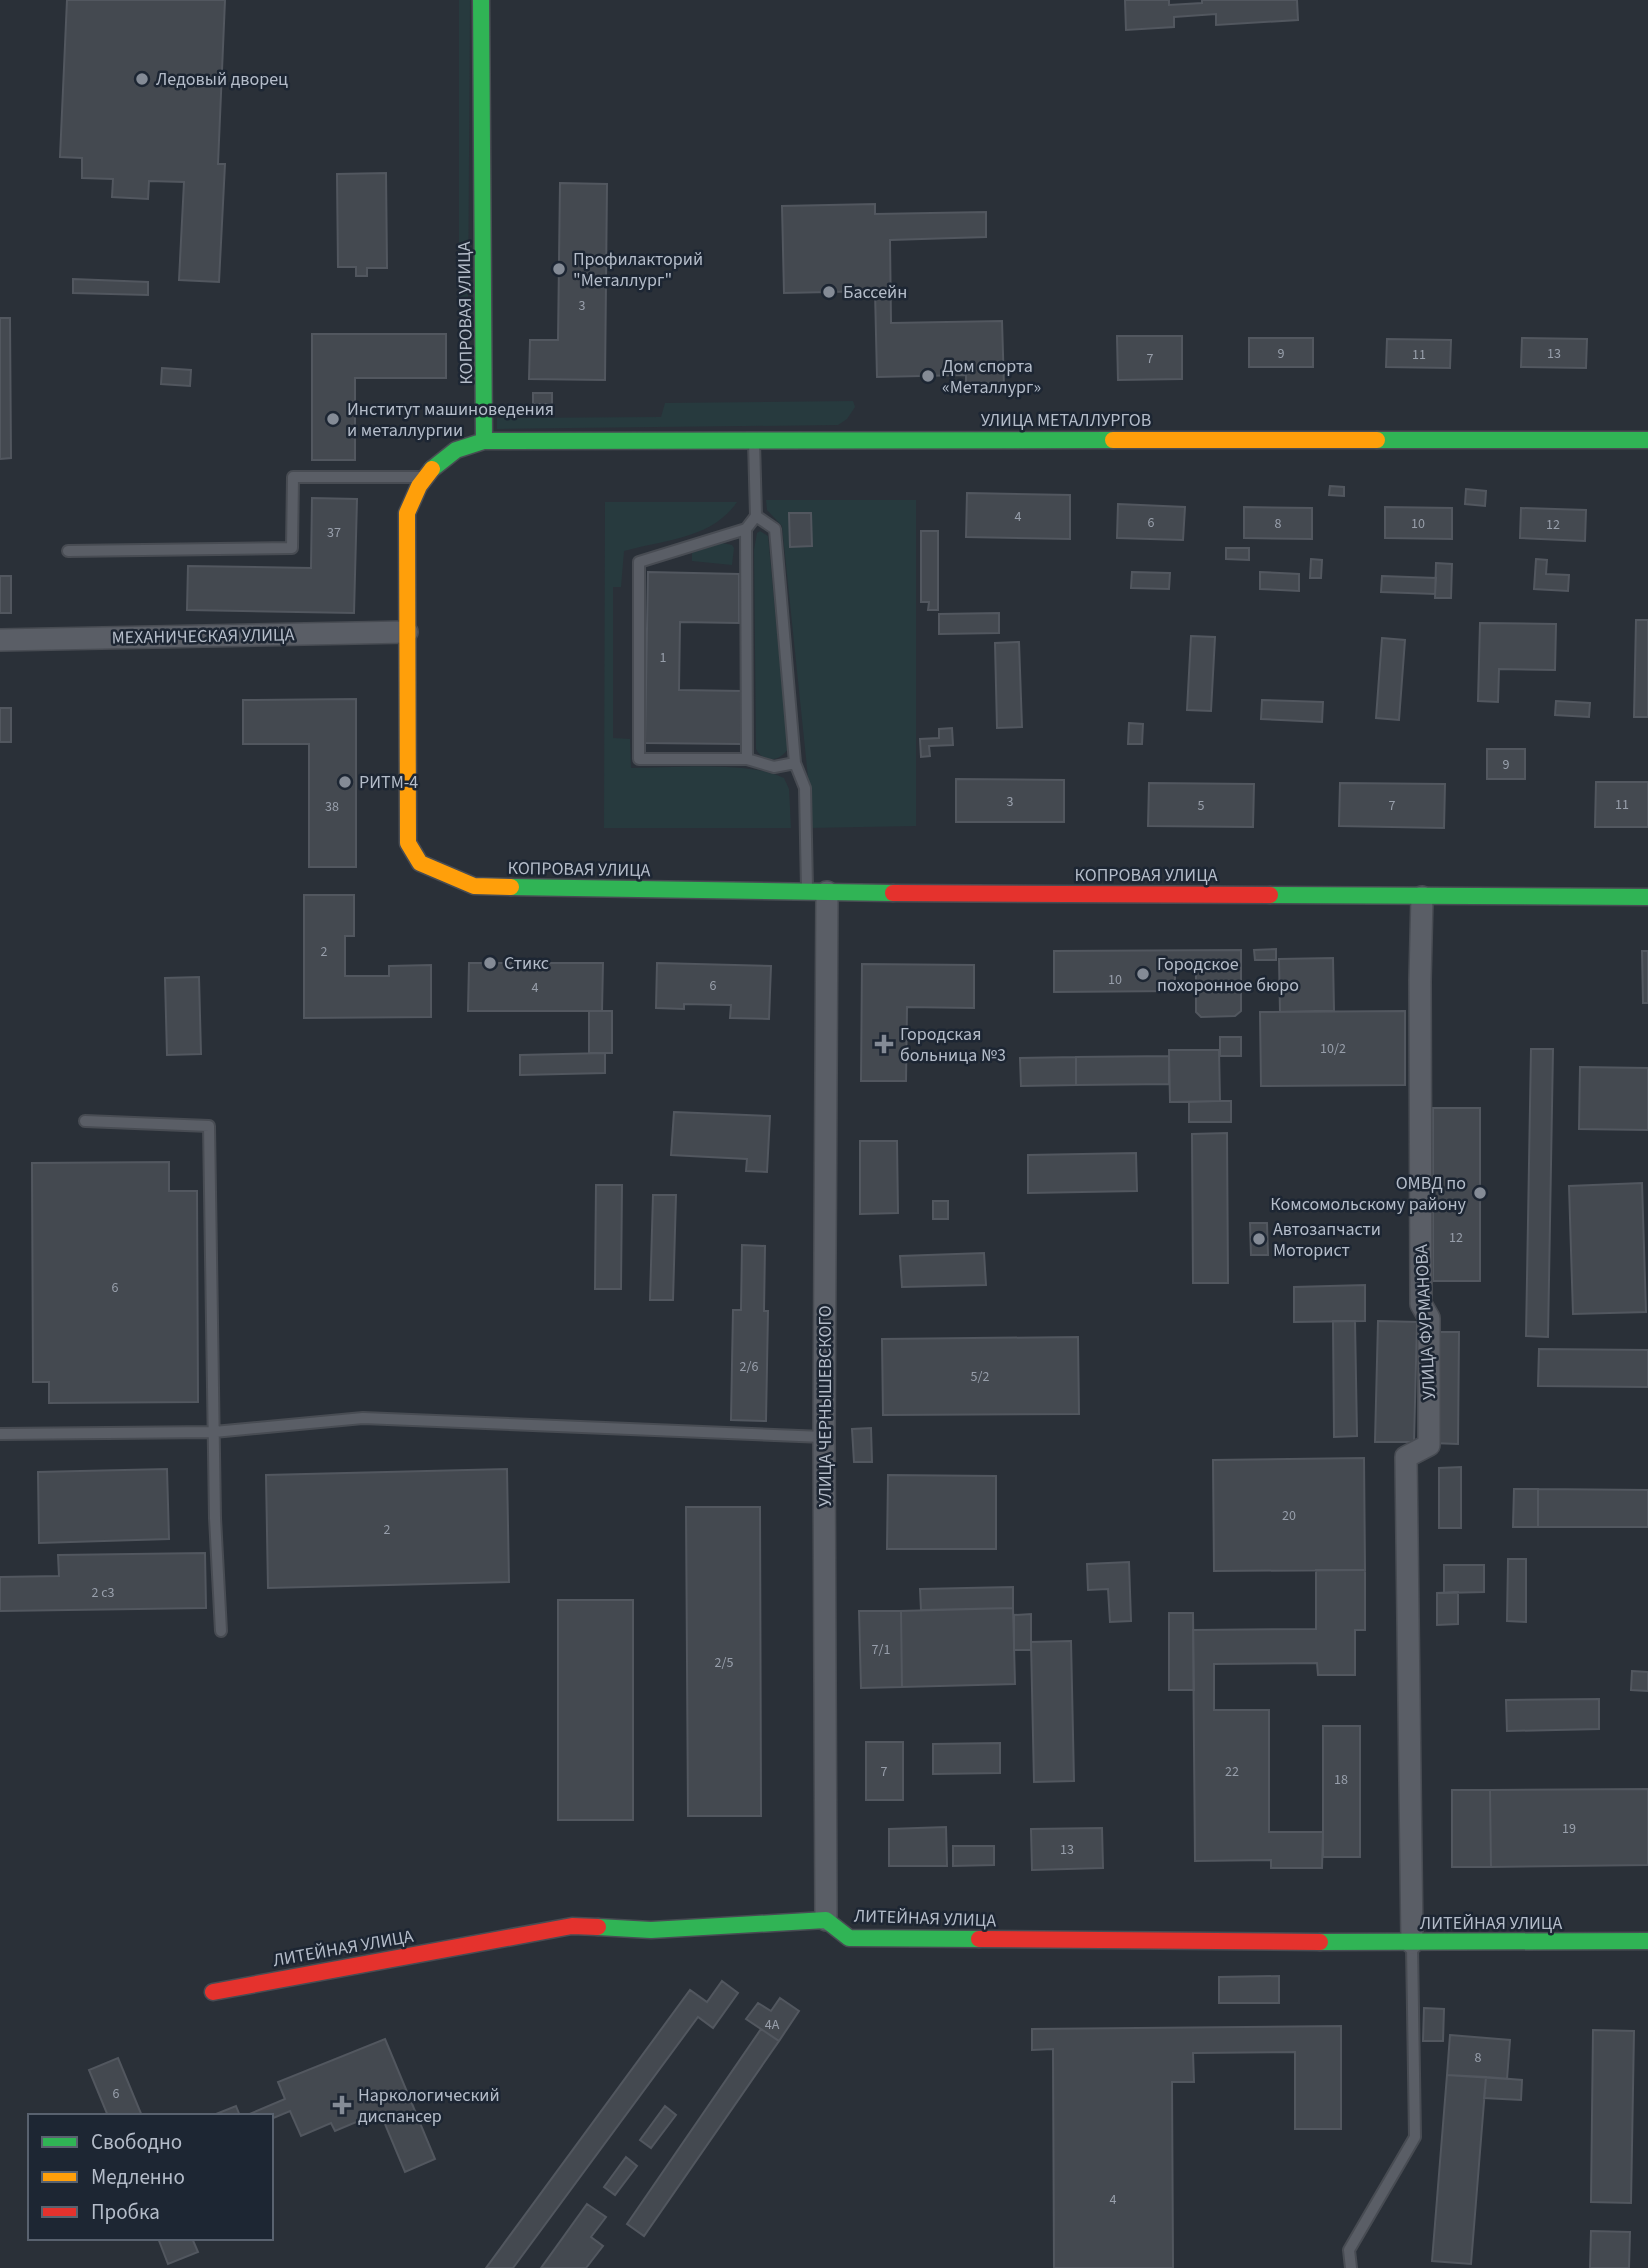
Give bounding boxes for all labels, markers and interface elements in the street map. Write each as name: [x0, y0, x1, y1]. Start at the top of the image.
place label: Ледовый дворец: [156, 67, 288, 92]
marker: Ледовый дворец: [134, 71, 150, 87]
street label: КОПРОВАЯ УЛИЦА: [452, 241, 479, 385]
place label: Профилакторий "Металлург": [573, 247, 703, 293]
marker: Профилакторий "Металлург": [551, 261, 567, 277]
place label: Бассейн: [843, 280, 907, 305]
marker: Бассейн: [821, 284, 837, 300]
house number: 3: [579, 296, 586, 316]
house number: 9: [1278, 344, 1285, 364]
house number: 13: [1547, 344, 1561, 364]
house number: 11: [1412, 345, 1426, 365]
house number: 7: [1147, 349, 1154, 369]
place label: Дом спорта «Металлург»: [942, 354, 1041, 400]
marker: Дом спорта «Металлург»: [920, 368, 936, 384]
place label: Институт машиноведения и металлургии: [347, 397, 554, 443]
street label: УЛИЦА МЕТАЛЛУРГОВ: [981, 408, 1151, 433]
marker: Институт машиноведения и металлургии: [325, 411, 341, 427]
house number: 4: [1015, 507, 1022, 527]
house number: 6: [1148, 513, 1155, 533]
house number: 8: [1275, 514, 1282, 534]
house number: 10: [1411, 514, 1425, 534]
house number: 12: [1546, 515, 1560, 535]
house number: 37: [327, 523, 341, 543]
street label: МЕХАНИЧЕСКАЯ УЛИЦА: [111, 622, 295, 651]
house number: 1: [660, 648, 667, 668]
house number: 9: [1503, 755, 1510, 775]
place label: РИТМ-4: [359, 770, 418, 795]
marker: РИТМ-4: [337, 774, 353, 790]
house number: 3: [1007, 792, 1014, 812]
house number: 11: [1615, 795, 1629, 815]
house number: 5: [1198, 796, 1205, 816]
house number: 7: [1389, 796, 1396, 816]
house number: 38: [325, 797, 339, 817]
street label: КОПРОВАЯ УЛИЦА: [507, 856, 651, 883]
street label: КОПРОВАЯ УЛИЦА: [1074, 863, 1218, 888]
house number: 2: [321, 942, 328, 962]
place label: Стикс: [504, 951, 549, 976]
place label: Городское похоронное бюро: [1157, 952, 1299, 998]
marker: Стикс: [482, 955, 498, 971]
marker: Городское похоронное бюро: [1135, 966, 1151, 982]
house number: 10: [1108, 970, 1122, 990]
house number: 6: [710, 976, 717, 996]
house number: 4: [532, 978, 539, 998]
place label: Городская больница №3: [900, 1022, 1006, 1068]
marker: Городская больница №3: [874, 1034, 894, 1054]
house number: 10/2: [1320, 1039, 1346, 1059]
place label: ОМВД по Комсомольскому району: [1270, 1171, 1467, 1217]
marker: ОМВД по Комсомольскому району: [1472, 1185, 1488, 1201]
place label: Автозапчасти Моторист: [1273, 1217, 1381, 1263]
house number: 12: [1449, 1228, 1463, 1248]
marker: Автозапчасти Моторист: [1251, 1231, 1267, 1247]
street label: УЛИЦА ФУРМАНОВА: [1409, 1243, 1442, 1400]
house number: 6: [112, 1278, 119, 1298]
street label: УЛИЦА ЧЕРНЫШЕВСКОГО: [813, 1305, 838, 1507]
house number: 2/6: [740, 1357, 758, 1377]
house number: 5/2: [971, 1367, 989, 1387]
house number: 20: [1282, 1506, 1296, 1526]
house number: 2: [384, 1520, 391, 1540]
house number: 2 с3: [91, 1583, 115, 1603]
house number: 7/1: [872, 1640, 890, 1660]
house number: 2/5: [715, 1653, 733, 1673]
house number: 7: [881, 1762, 888, 1782]
house number: 22: [1225, 1762, 1239, 1782]
house number: 18: [1334, 1770, 1348, 1790]
house number: 19: [1562, 1819, 1576, 1839]
house number: 13: [1060, 1840, 1074, 1860]
street label: ЛИТЕЙНАЯ УЛИЦА: [853, 1904, 997, 1933]
street label: ЛИТЕЙНАЯ УЛИЦА: [1420, 1911, 1562, 1936]
street label: ЛИТЕЙНАЯ УЛИЦА: [271, 1924, 416, 1973]
house number: 4А: [765, 2015, 780, 2035]
house number: 8: [1475, 2048, 1482, 2068]
place label: Наркологический диспансер: [358, 2083, 500, 2129]
house number: 6: [113, 2084, 120, 2104]
marker: Наркологический диспансер: [332, 2095, 352, 2115]
legend: [28, 2114, 273, 2240]
text: Свободно: [91, 2127, 182, 2157]
text: Медленно: [91, 2162, 185, 2192]
house number: 4: [1110, 2190, 1117, 2210]
text: Пробка: [91, 2197, 160, 2227]

